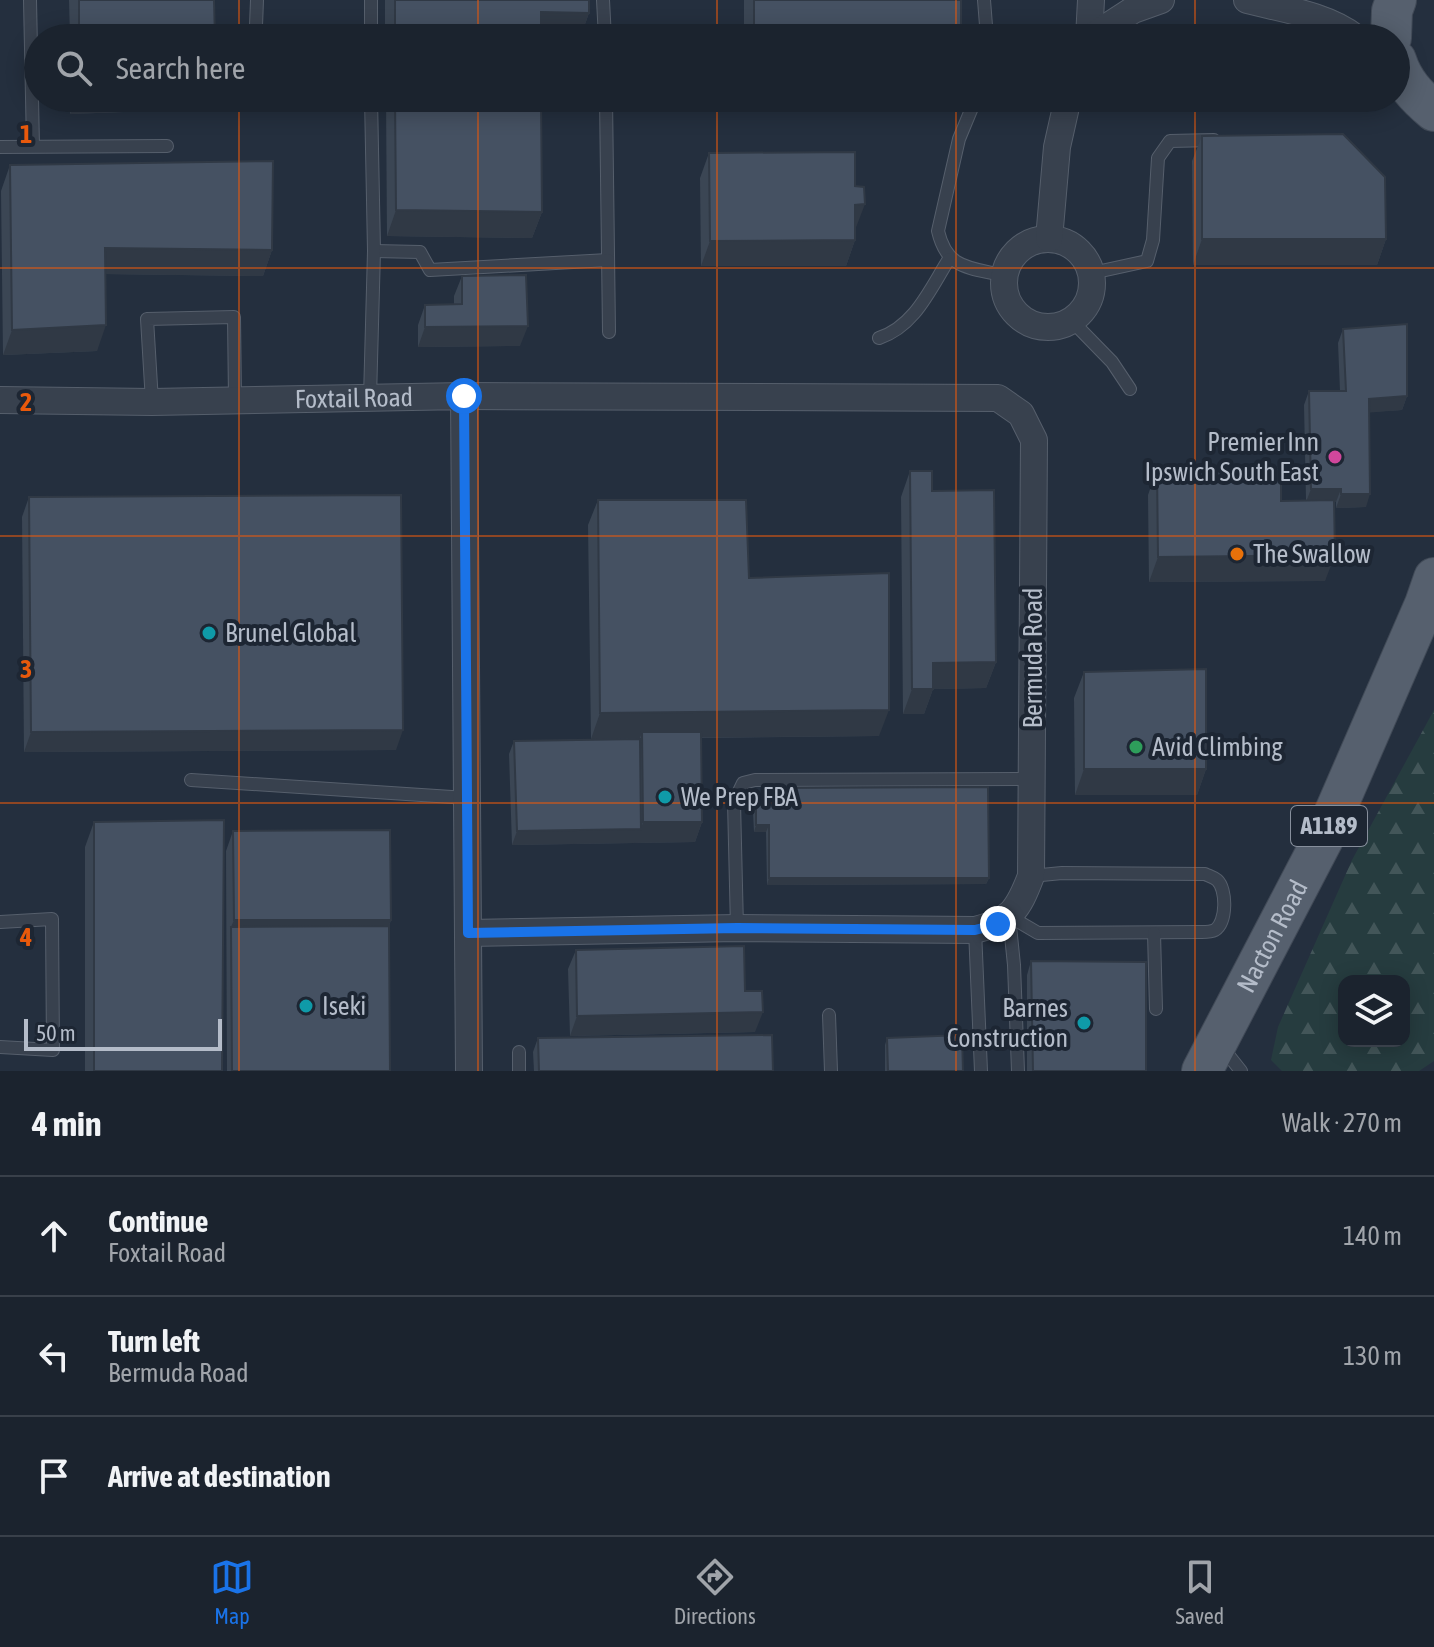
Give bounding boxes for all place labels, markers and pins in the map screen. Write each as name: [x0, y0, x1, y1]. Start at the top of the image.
place label: Premier Inn Ipswich South East: [1144, 427, 1319, 487]
marker: Premier Inn Ipswich South East: [1326, 448, 1344, 466]
place label: The Swallow: [1253, 539, 1371, 569]
marker: The Swallow: [1228, 545, 1246, 563]
place label: Brunel Global: [225, 618, 356, 648]
marker: Brunel Global: [200, 624, 218, 642]
place label: Avid Climbing: [1152, 732, 1284, 762]
marker: Avid Climbing: [1127, 738, 1145, 756]
place label: We Prep FBA: [681, 782, 798, 812]
marker: We Prep FBA: [656, 788, 674, 806]
place label: Iseki: [322, 991, 366, 1021]
place label: Barnes Construction: [947, 993, 1068, 1053]
marker: Iseki: [297, 997, 315, 1015]
marker: Barnes Construction: [1075, 1014, 1093, 1032]

